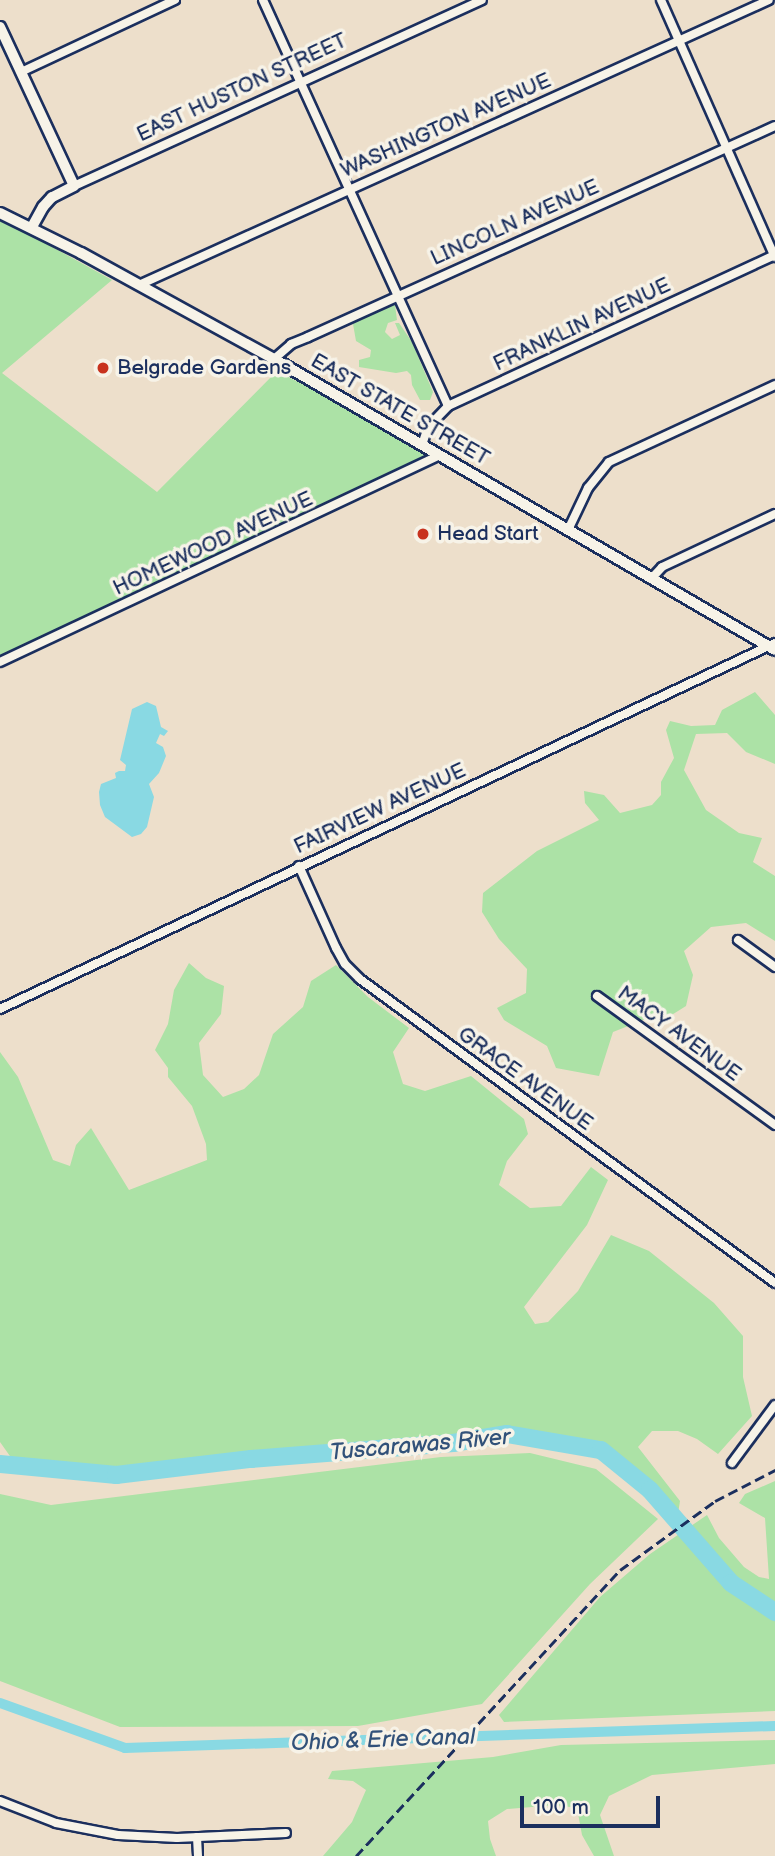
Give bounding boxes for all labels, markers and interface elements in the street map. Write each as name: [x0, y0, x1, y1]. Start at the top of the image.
street label: EAST HUSTON STREET: [133, 28, 351, 148]
street label: WASHINGTON AVENUE: [337, 68, 555, 184]
street label: LINCOLN AVENUE: [427, 175, 603, 271]
street label: FRANKLIN AVENUE: [489, 273, 675, 377]
street label: EAST STATE STREET: [306, 348, 494, 472]
place label: Belgrade Gardens: [117, 355, 291, 381]
marker: Belgrade Gardens: [95, 360, 111, 376]
street label: HOMEWOOD AVENUE: [109, 487, 317, 601]
place label: Head Start: [437, 521, 539, 547]
marker: Head Start: [415, 526, 431, 542]
street label: FAIRVIEW AVENUE: [290, 758, 470, 860]
street label: MACY AVENUE: [612, 981, 746, 1087]
street label: GRACE AVENUE: [453, 1022, 597, 1136]
water label: Tuscarawas River: [329, 1423, 511, 1467]
water label: Ohio & Erie Canal: [290, 1723, 476, 1757]
scale bar: [523, 1783, 663, 1827]
text: 100 m: [533, 1795, 589, 1820]

